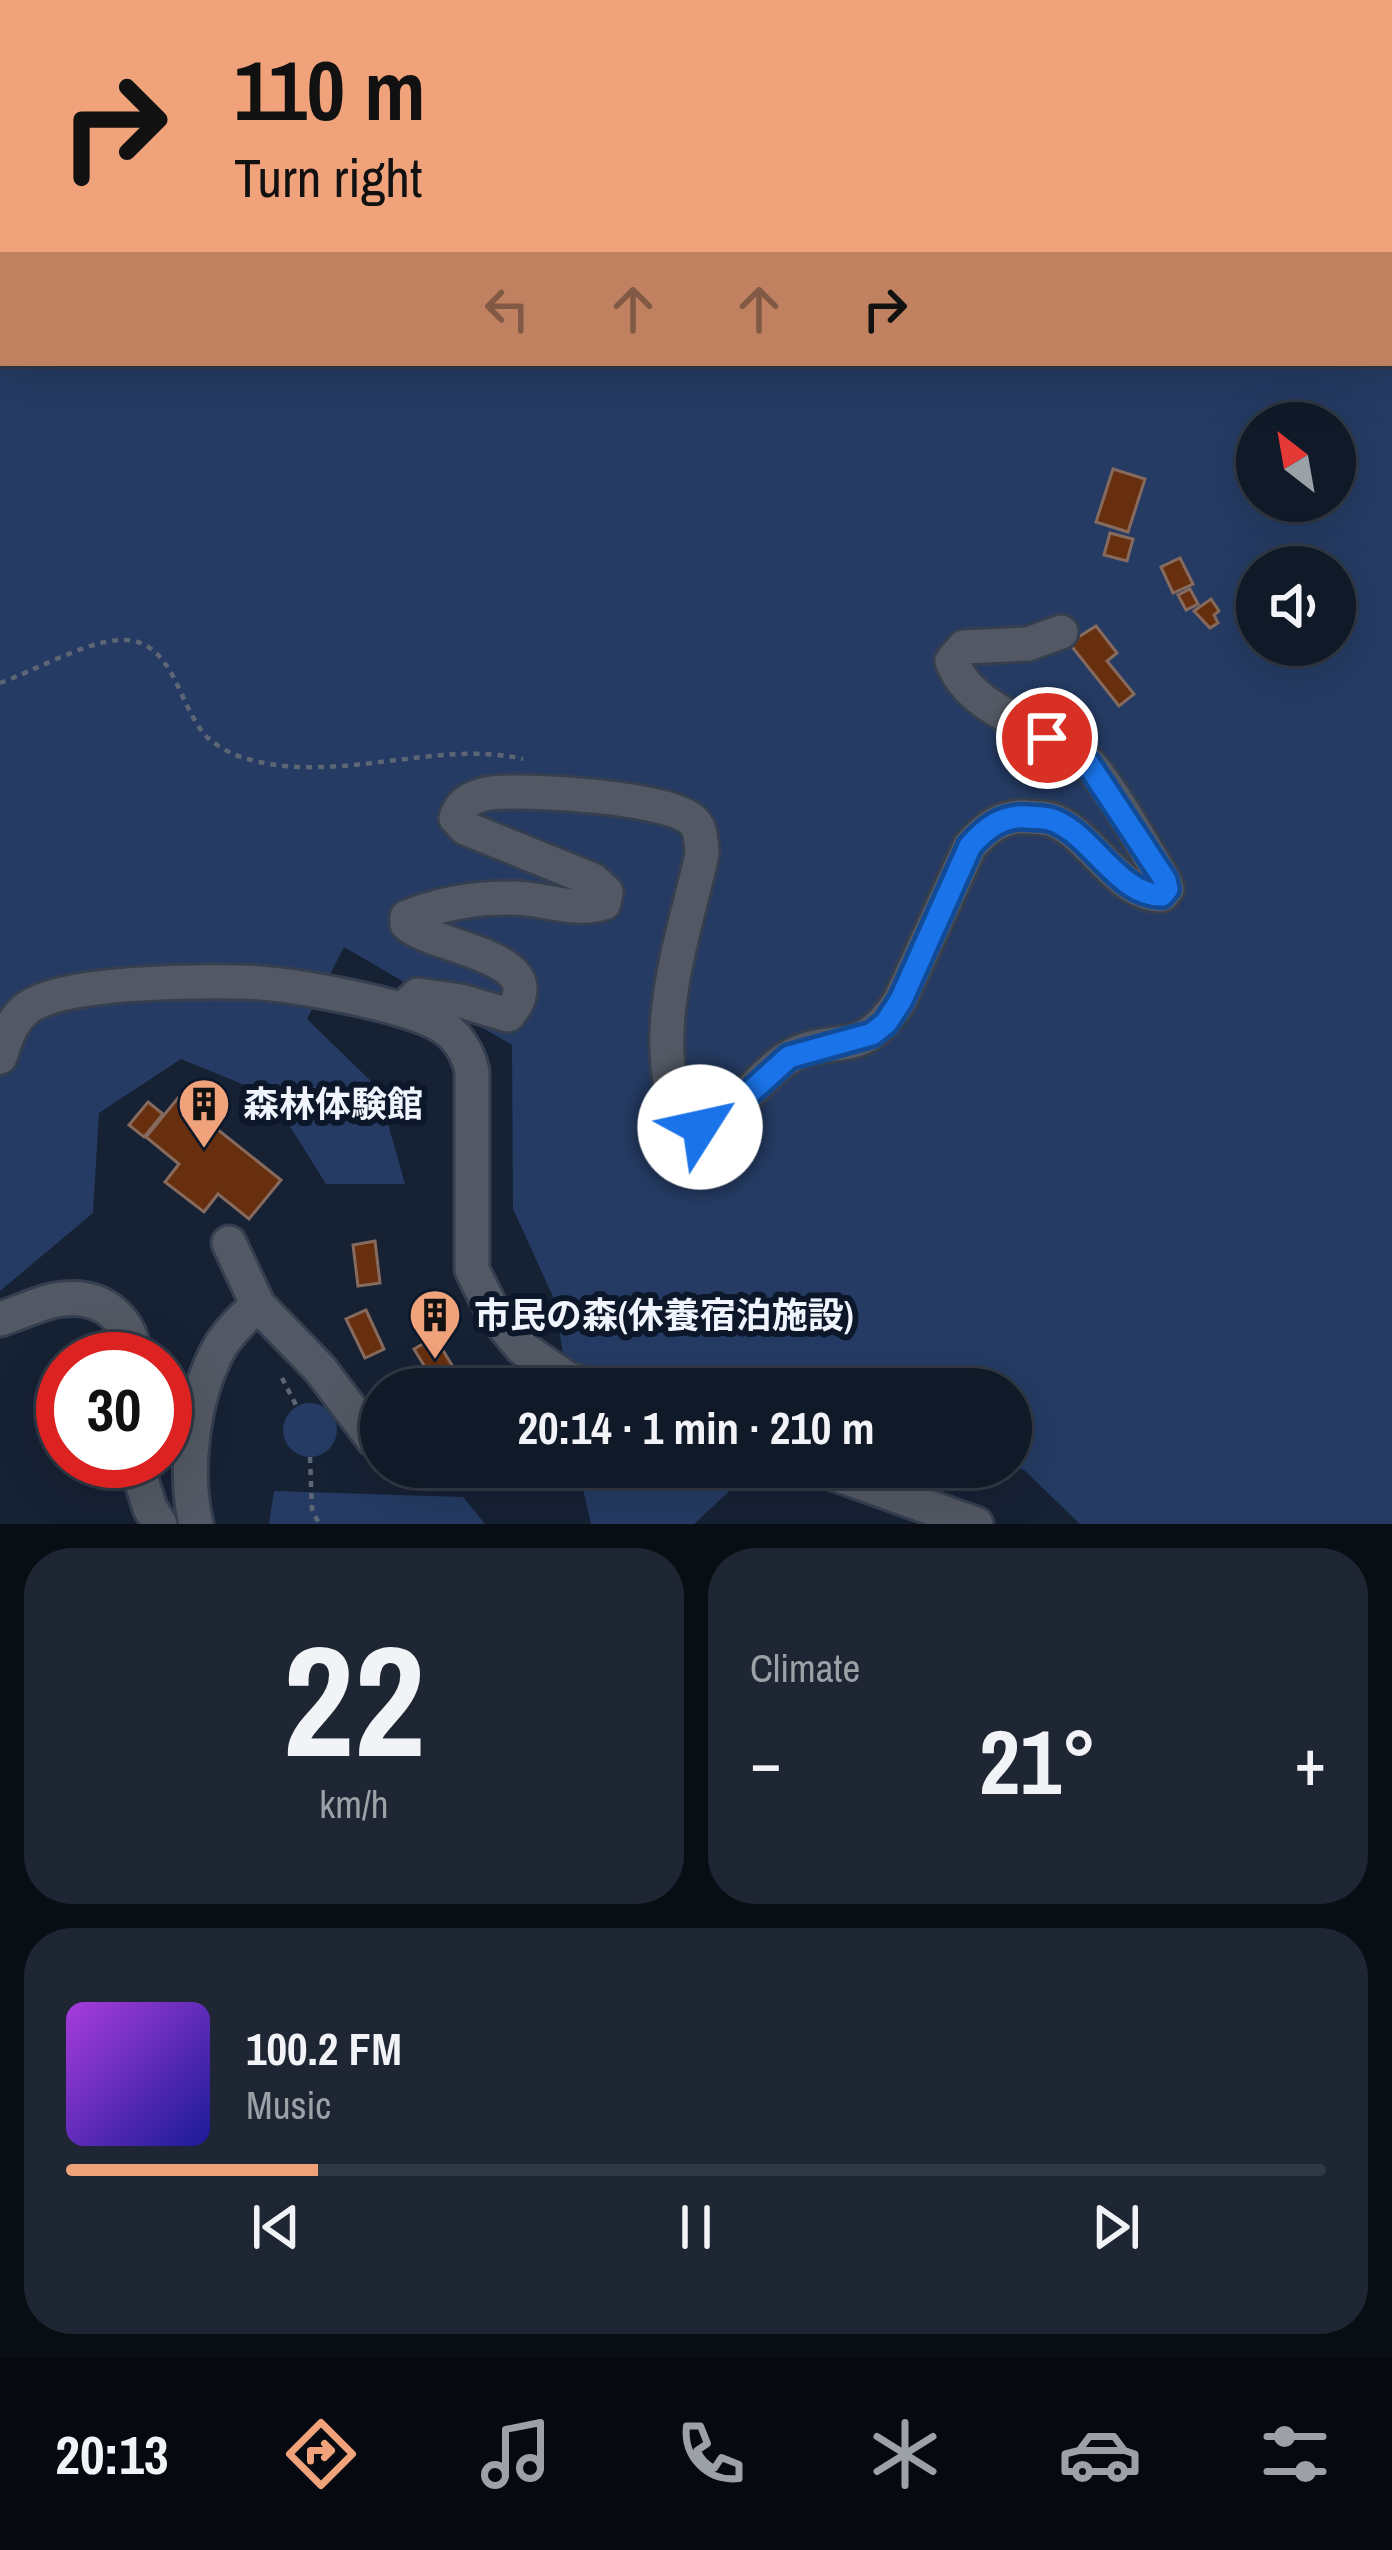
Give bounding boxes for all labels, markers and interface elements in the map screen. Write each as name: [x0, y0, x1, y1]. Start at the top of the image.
text: 110 m: [234, 33, 426, 146]
icon: right: [36, 48, 192, 204]
text: Turn right: [234, 141, 422, 214]
icon: left: [474, 276, 540, 342]
icon: ahead: [600, 276, 666, 342]
icon: ahead: [726, 276, 792, 342]
icon: right: [852, 276, 918, 342]
north arrow: [1236, 402, 1356, 522]
map controls: [1236, 402, 1356, 666]
button: sound: [1236, 546, 1356, 666]
pin: [996, 687, 1098, 789]
icon: arrive: [1014, 705, 1080, 771]
position arrow: [637, 1064, 763, 1190]
building icon: 森林体験館: [176, 1076, 232, 1150]
place label: 森林体験館: [243, 1080, 423, 1128]
building icon: 市民の森(休養宿泊施設): [407, 1287, 463, 1361]
place label: 市民の森(休養宿泊施設): [474, 1291, 854, 1339]
speed limit sign: 30: [36, 1332, 192, 1488]
text: 20:14 · 1 min · 210 m: [518, 1397, 874, 1458]
text: 22: [283, 1595, 425, 1805]
text: Climate: [750, 1642, 860, 1694]
text: 21°: [979, 1701, 1097, 1822]
text: −: [750, 1717, 782, 1806]
text: +: [1294, 1717, 1326, 1806]
text: km/h: [319, 1778, 389, 1830]
text: 100.2 FM: [246, 2018, 402, 2079]
text: Music: [246, 2079, 331, 2131]
icon: previous: [243, 2194, 309, 2260]
icon: pause: [663, 2194, 729, 2260]
icon: next: [1083, 2194, 1149, 2260]
icon: directions: [279, 2412, 363, 2496]
icon: music: [474, 2412, 558, 2496]
icon: phone: [669, 2412, 753, 2496]
icon: climate: [863, 2412, 947, 2496]
icon: car: [1058, 2412, 1142, 2496]
icon: filters: [1253, 2412, 1337, 2496]
text: 20:13: [55, 2418, 169, 2491]

